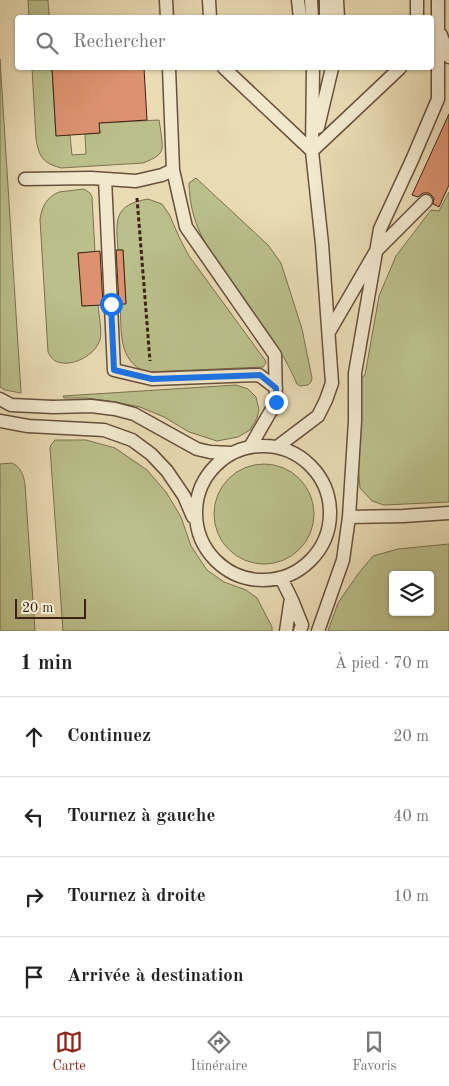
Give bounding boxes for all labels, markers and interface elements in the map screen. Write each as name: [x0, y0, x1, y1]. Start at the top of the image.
search box: [15, 15, 434, 70]
icon: search: [33, 29, 61, 57]
text: Rechercher: [73, 33, 166, 52]
route start: [100, 293, 123, 316]
route end: [265, 391, 288, 414]
map controls: [389, 571, 434, 616]
button: layers: [389, 571, 434, 616]
scale bar: [15, 596, 86, 619]
text: 20 m: [22, 601, 53, 615]
text: 1 min: [20, 653, 73, 674]
text: À pied · 70 m: [335, 656, 429, 672]
icon: ahead: [20, 723, 48, 751]
text: Continuez: [67, 727, 151, 746]
text: 20 m: [393, 729, 429, 745]
icon: left: [20, 803, 48, 831]
text: Tournez à gauche: [67, 807, 215, 826]
text: 40 m: [393, 809, 429, 825]
icon: right: [20, 883, 48, 911]
text: Tournez à droite: [67, 887, 206, 906]
text: 10 m: [393, 889, 429, 905]
icon: arrive: [20, 963, 48, 991]
text: Arrivée à destination: [67, 967, 243, 986]
tab: Carte: [52, 1028, 86, 1075]
tab: Itinéraire: [191, 1028, 247, 1075]
tab: Favoris: [352, 1028, 397, 1075]

